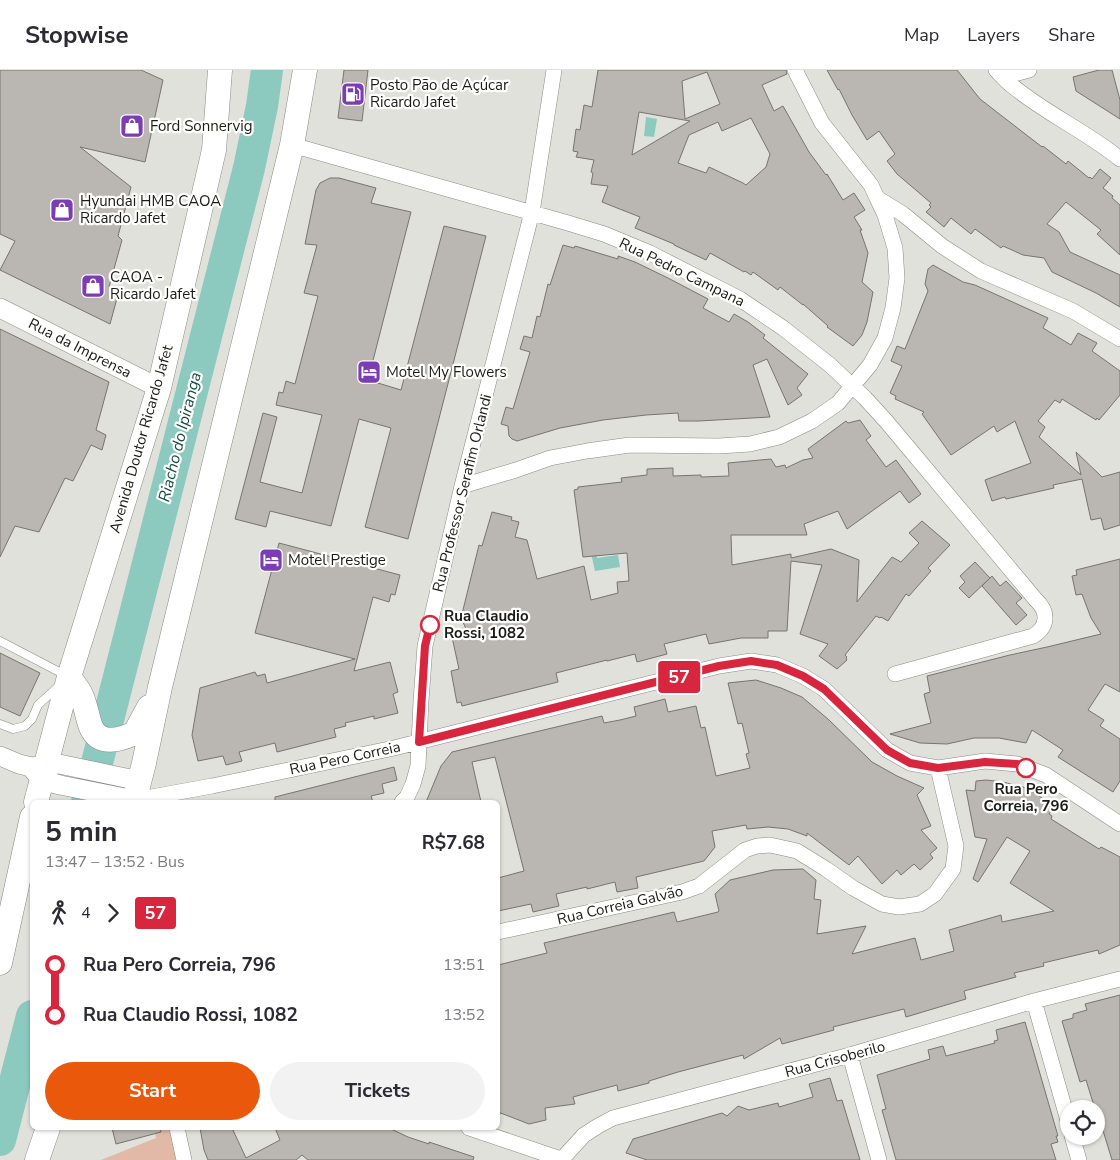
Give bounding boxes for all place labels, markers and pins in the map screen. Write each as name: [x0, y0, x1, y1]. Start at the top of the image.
place label: Posto Pão de Açúcar Ricardo Jafet: [370, 75, 509, 112]
fuel station icon: Posto Pão de Açúcar Ricardo Jafet: [340, 81, 366, 107]
shop icon: Ford Sonnervig: [119, 113, 145, 139]
place label: Ford Sonnervig: [150, 116, 253, 136]
place label: Hyundai HMB CAOA Ricardo Jafet: [80, 191, 221, 228]
shop icon: Hyundai HMB CAOA Ricardo Jafet: [49, 197, 75, 223]
place label: CAOA - Ricardo Jafet: [110, 267, 196, 304]
shop icon: CAOA - Ricardo Jafet: [80, 273, 106, 299]
hotel icon: Motel My Flowers: [356, 359, 382, 385]
place label: Motel My Flowers: [386, 362, 507, 382]
hotel icon: Motel Prestige: [258, 547, 284, 573]
place label: Motel Prestige: [288, 550, 386, 570]
place label: Rua Claudio Rossi, 1082: [444, 606, 529, 643]
marker: Rua Claudio Rossi, 1082: [420, 615, 440, 635]
marker: Rua Pero Correia, 796: [1016, 758, 1036, 778]
place label: Rua Pero Correia, 796: [984, 779, 1068, 816]

